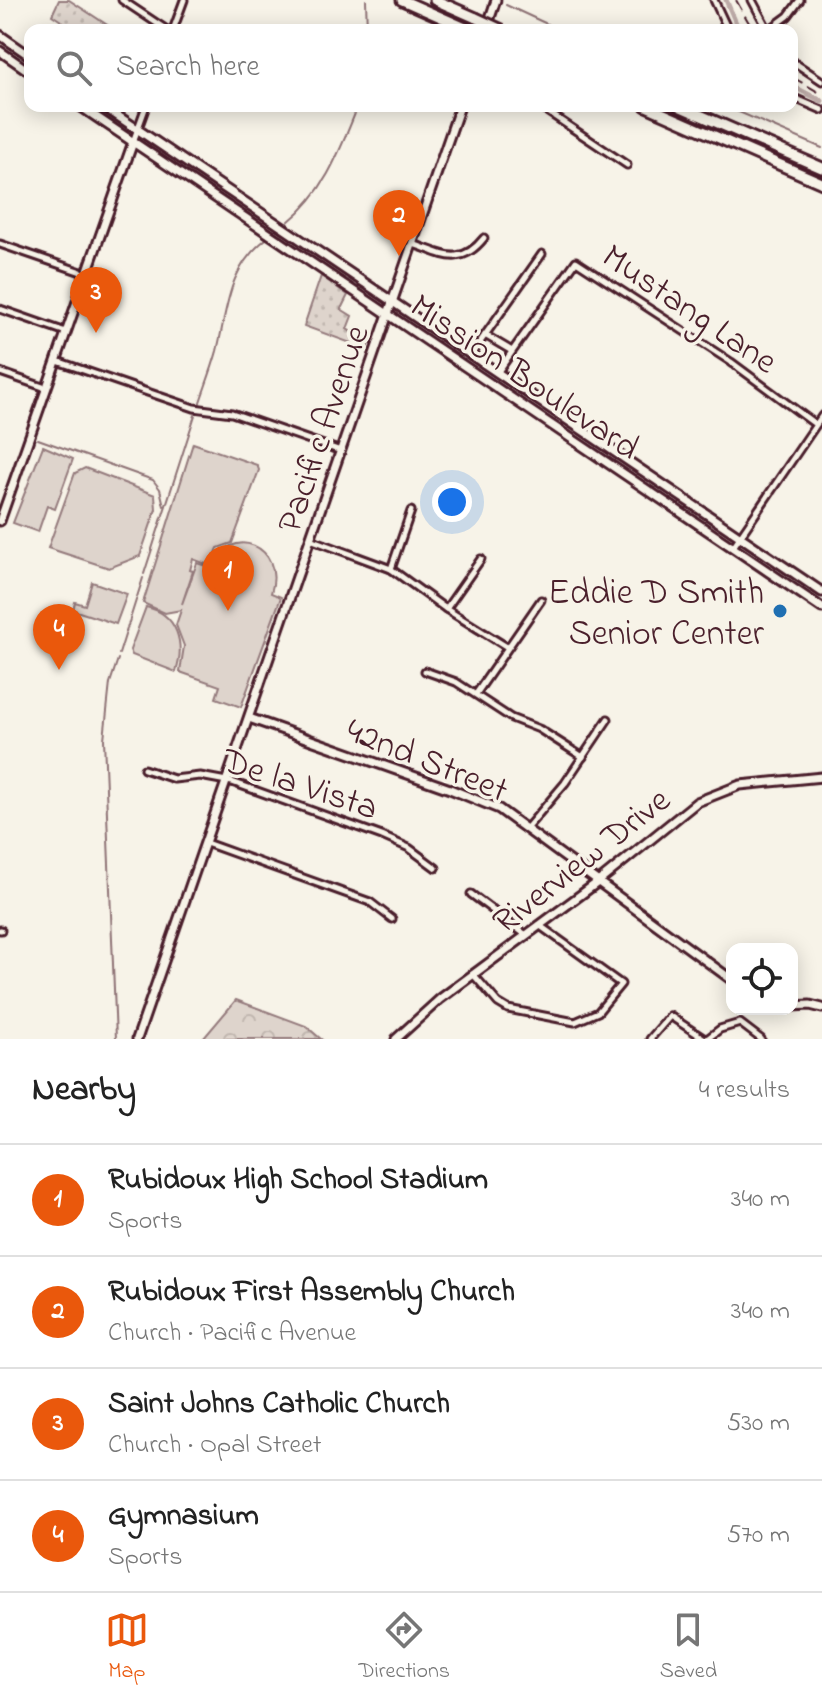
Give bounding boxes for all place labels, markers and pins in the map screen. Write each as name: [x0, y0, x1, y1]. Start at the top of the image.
pin: 2: [373, 190, 425, 256]
pin: 3: [70, 267, 122, 333]
pin: 1: [202, 545, 254, 611]
place label: Eddie D Smith Senior Center: [548, 568, 765, 662]
marker: Eddie D Smith Senior Center: [771, 602, 789, 620]
pin: 4: [33, 604, 85, 670]

